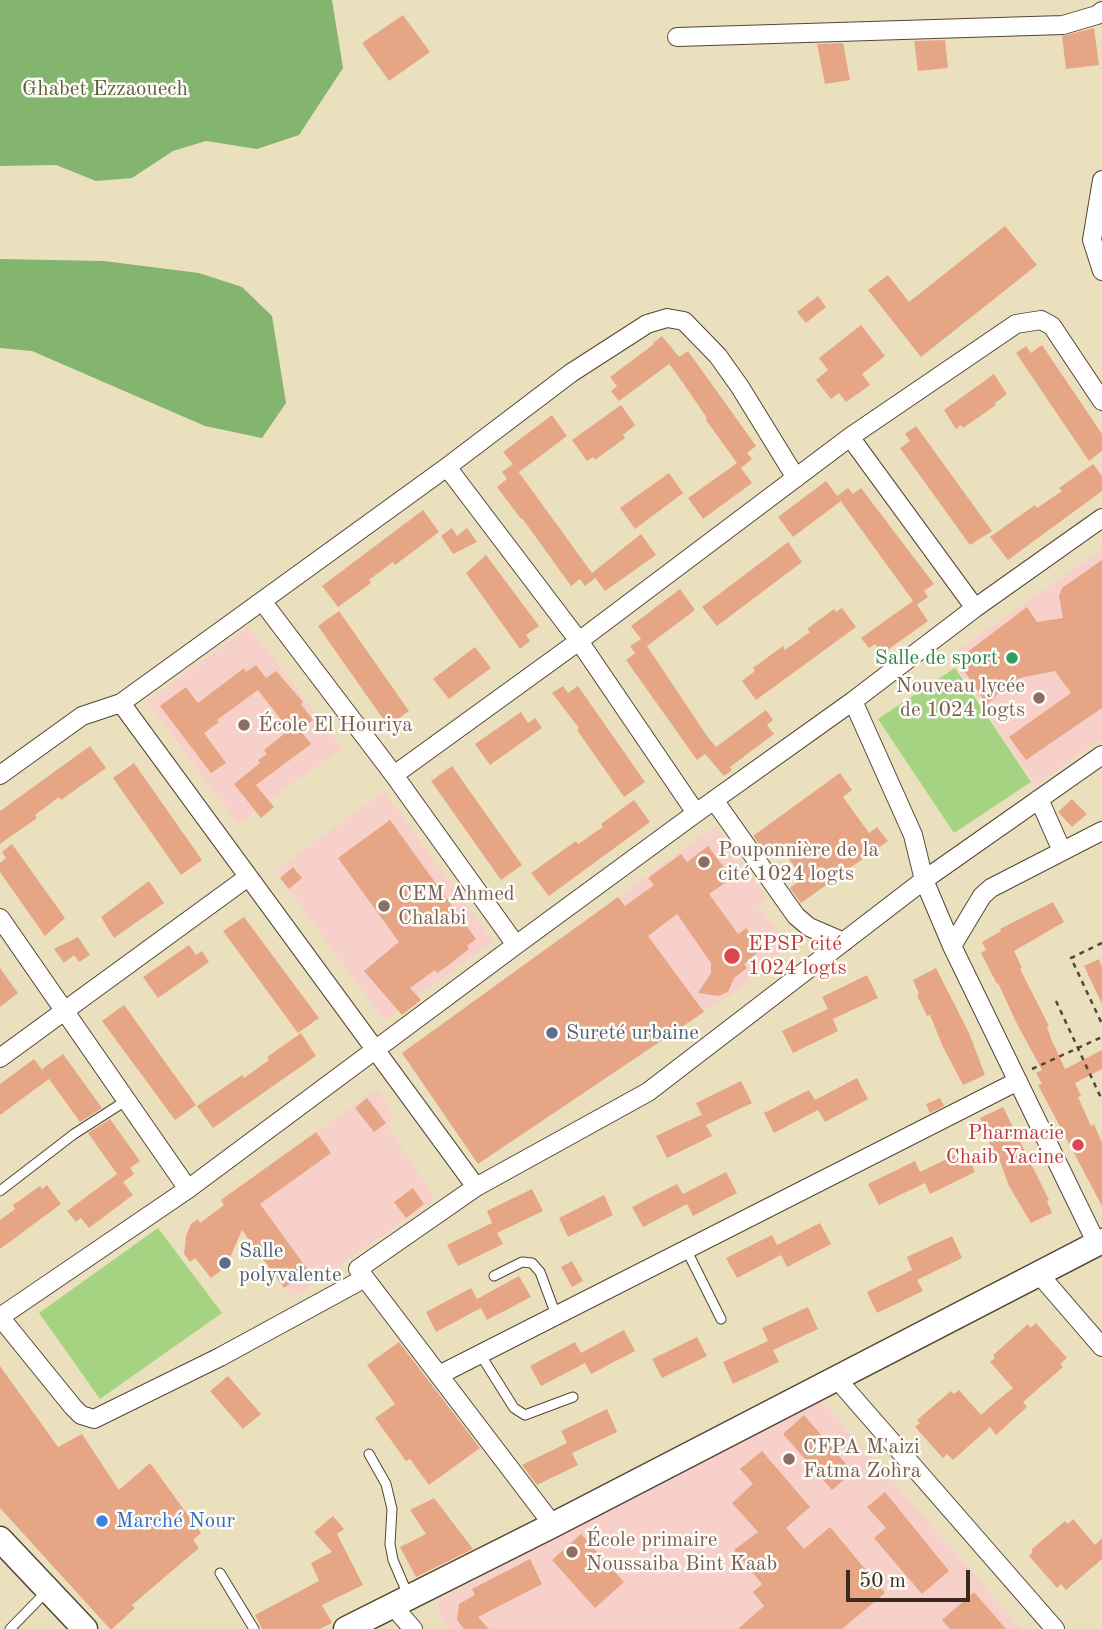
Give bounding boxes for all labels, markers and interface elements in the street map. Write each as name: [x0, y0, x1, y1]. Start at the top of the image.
park label: Ghabet Ezzaouech: [22, 76, 188, 102]
place label: Salle de sport: [875, 645, 998, 671]
marker: Salle de sport: [1004, 650, 1020, 666]
place label: Nouveau lycée de 1024 logts: [896, 673, 1025, 723]
marker: Nouveau lycée de 1024 logts: [1031, 690, 1047, 706]
place label: École El Houriya: [258, 712, 413, 738]
marker: École El Houriya: [236, 717, 252, 733]
place label: Pouponnière de la cité 1024 logts: [718, 837, 879, 887]
marker: Pouponnière de la cité 1024 logts: [696, 854, 712, 870]
place label: CEM Ahmed Chalabi: [398, 881, 515, 931]
marker: CEM Ahmed Chalabi: [376, 898, 392, 914]
place label: EPSP cité 1024 logts: [748, 931, 846, 981]
marker: EPSP cité 1024 logts: [722, 946, 742, 966]
place label: Sureté urbaine: [566, 1020, 699, 1046]
marker: Sureté urbaine: [544, 1025, 560, 1041]
place label: Pharmacie Chaib Yacine: [946, 1120, 1064, 1170]
marker: Pharmacie Chaib Yacine: [1070, 1137, 1086, 1153]
place label: Salle polyvalente: [239, 1238, 342, 1288]
marker: Salle polyvalente: [217, 1255, 233, 1271]
place label: CFPA M'aizi Fatma Zohra: [803, 1434, 921, 1484]
marker: CFPA M'aizi Fatma Zohra: [781, 1451, 797, 1467]
place label: Marché Nour: [116, 1508, 235, 1534]
marker: Marché Nour: [94, 1513, 110, 1529]
place label: École primaire Noussaiba Bint Kaab: [586, 1527, 777, 1577]
marker: École primaire Noussaiba Bint Kaab: [564, 1544, 580, 1560]
scale bar: [850, 1556, 974, 1600]
text: 50 m: [859, 1571, 906, 1592]

